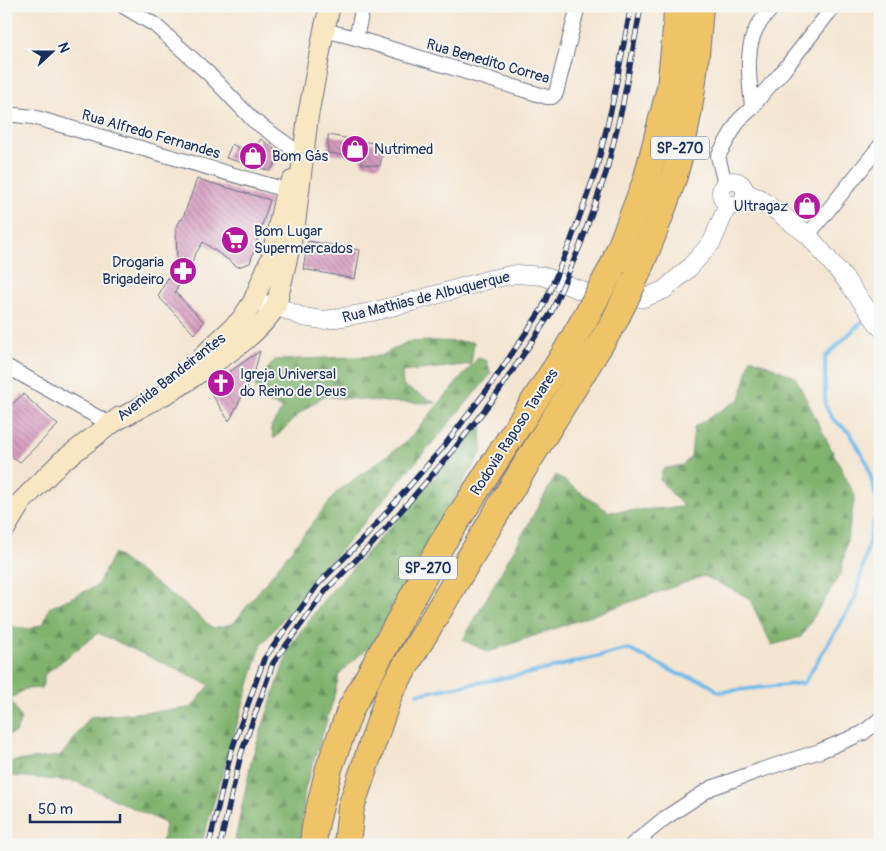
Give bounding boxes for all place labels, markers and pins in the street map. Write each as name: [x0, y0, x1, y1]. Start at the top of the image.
shop icon: Nutrimed: [340, 134, 370, 164]
place label: Nutrimed: [374, 140, 433, 159]
shop icon: Bom Gás: [238, 141, 268, 171]
place label: Bom Gás: [272, 147, 329, 166]
shop icon: Ultragaz: [792, 191, 822, 221]
place label: Ultragaz: [734, 197, 788, 216]
place label: Bom Lugar Supermercados: [254, 222, 353, 258]
supermarket icon: Bom Lugar Supermercados: [220, 225, 250, 255]
place label: Drogaria Brigadeiro: [102, 253, 164, 289]
pharmacy icon: Drogaria Brigadeiro: [168, 256, 198, 286]
place label: Igreja Universal do Reino de Deus: [240, 365, 347, 401]
church icon: Igreja Universal do Reino de Deus: [206, 368, 236, 398]

